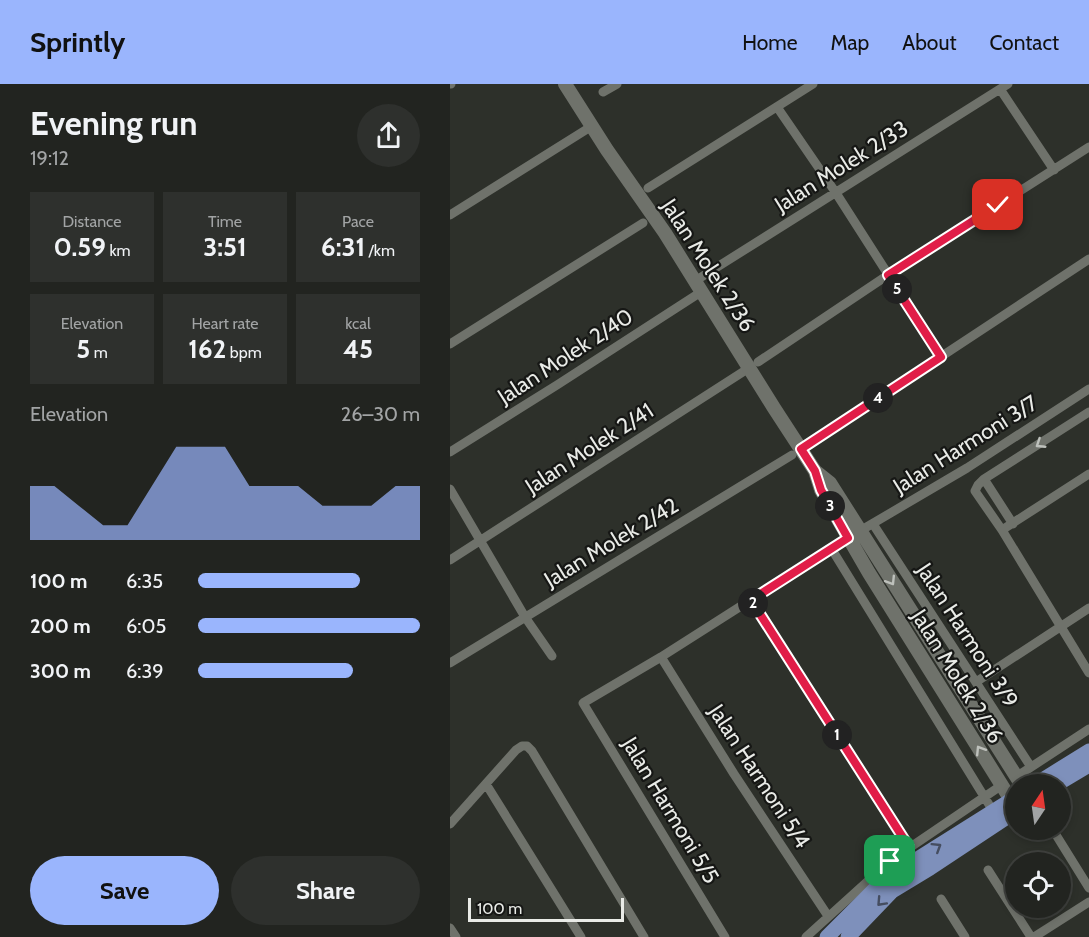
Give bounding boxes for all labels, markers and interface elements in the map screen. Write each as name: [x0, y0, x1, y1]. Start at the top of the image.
text: Sprintly: [30, 25, 125, 59]
text: Home: [742, 30, 798, 55]
text: Map: [831, 30, 869, 55]
text: About: [902, 30, 956, 55]
text: Contact: [989, 30, 1059, 55]
text: Evening run: [30, 103, 197, 143]
button: share: [357, 104, 420, 167]
street label: Jalan Molek 2/33: [769, 115, 913, 219]
text: 19:12: [30, 146, 69, 170]
pin: [972, 179, 1023, 230]
icon: check: [981, 188, 1014, 221]
street label: Jalan Molek 2/36: [655, 193, 762, 337]
text: Distance: [63, 212, 121, 231]
text: Time: [208, 212, 242, 231]
text: Pace: [342, 212, 374, 231]
text: 0.59: [53, 231, 106, 263]
text: 3:51: [203, 231, 247, 263]
text: 6:31: [321, 231, 365, 263]
text: km: [106, 241, 131, 260]
text: /km: [365, 241, 395, 260]
pin: 5: [882, 274, 912, 304]
text: 5: [893, 279, 901, 298]
street label: Jalan Molek 2/40: [492, 303, 638, 411]
text: Elevation: [61, 314, 123, 333]
text: Heart rate: [192, 314, 258, 333]
text: kcal: [345, 314, 371, 333]
text: 5: [76, 333, 90, 365]
text: 162: [188, 333, 226, 365]
text: 45: [343, 333, 373, 365]
text: m: [90, 343, 108, 362]
text: bpm: [226, 343, 262, 362]
pin: 4: [863, 383, 893, 413]
text: 4: [873, 388, 883, 407]
street label: Jalan Harmoni 3/7: [887, 389, 1042, 500]
street label: Jalan Molek 2/41: [519, 397, 658, 500]
text: Elevation: [30, 402, 108, 426]
text: 26–30 m: [341, 402, 420, 426]
one-way arrow: [1036, 437, 1047, 448]
pin: 3: [815, 491, 845, 521]
street label: Jalan Molek 2/42: [538, 492, 683, 594]
text: 3: [826, 496, 834, 515]
street label: Jalan Harmoni 3/9: [910, 557, 1024, 712]
text: 100 m: [30, 569, 88, 593]
text: 6:35: [126, 569, 163, 593]
one-way arrow: [883, 574, 894, 585]
pin: 2: [738, 588, 768, 618]
text: 2: [749, 593, 757, 612]
street label: Jalan Molek 2/36: [905, 603, 1010, 748]
text: 200 m: [30, 614, 91, 638]
text: 6:05: [126, 614, 166, 638]
text: 300 m: [30, 659, 91, 683]
text: 6:39: [126, 659, 164, 683]
street label: Jalan Harmoni 5/4: [703, 698, 816, 853]
pin: 1: [822, 720, 852, 750]
text: 1: [834, 725, 840, 744]
street label: Jalan Harmoni 5/5: [616, 731, 725, 888]
one-way arrow: [975, 746, 987, 756]
north arrow: [1005, 774, 1071, 840]
map controls: [1005, 774, 1071, 918]
pin: [864, 835, 915, 886]
one-way arrow: [931, 842, 941, 854]
icon: arrive: [873, 844, 906, 877]
button: locate: [1005, 852, 1071, 918]
button: Save: [30, 856, 219, 925]
button: Share: [231, 856, 420, 925]
scale bar: [468, 895, 624, 922]
one-way arrow: [877, 896, 888, 906]
text: 100 m: [477, 899, 522, 918]

